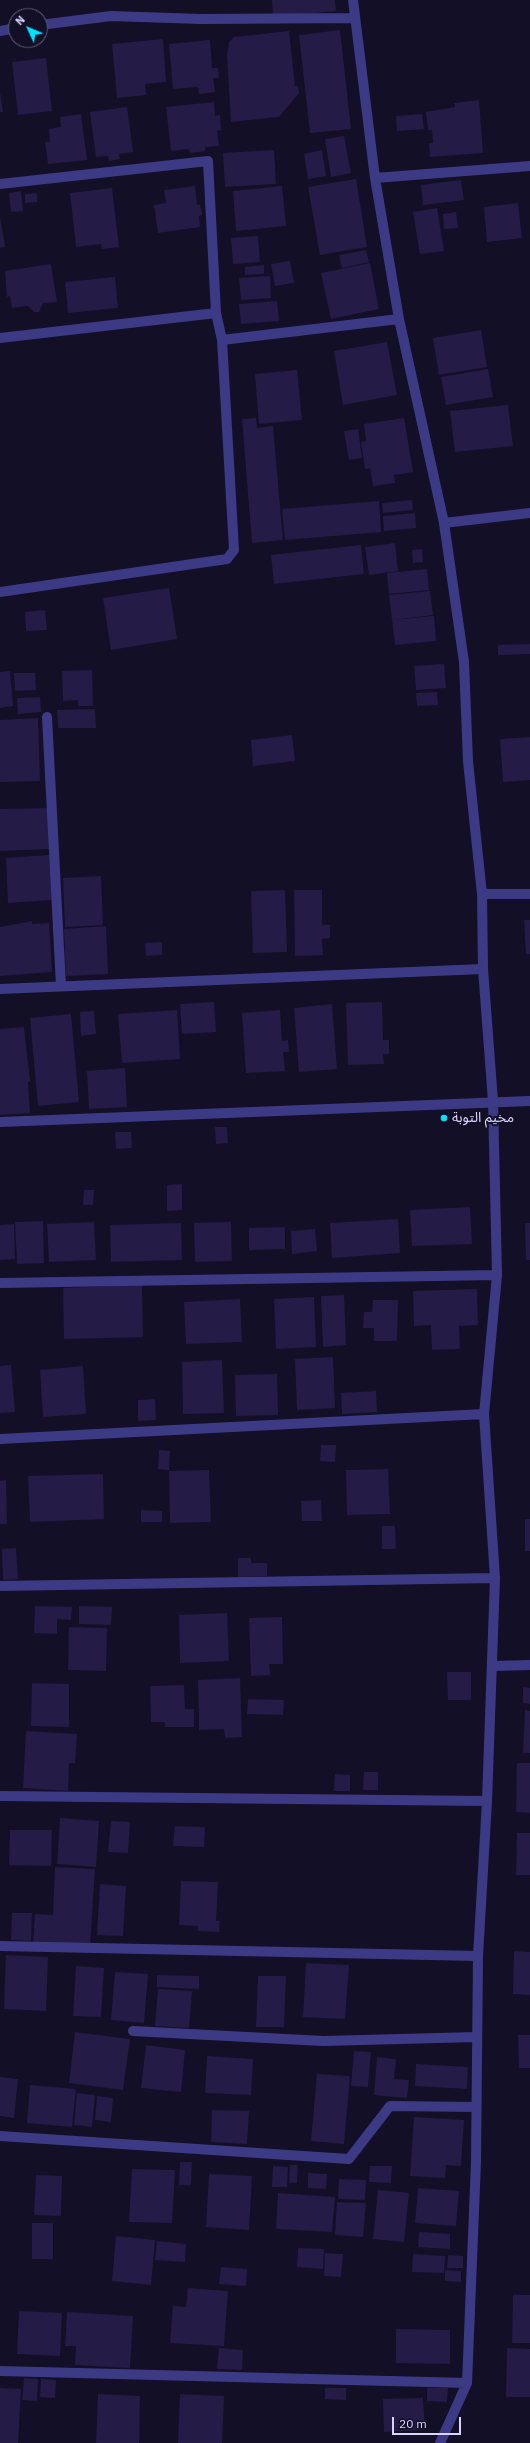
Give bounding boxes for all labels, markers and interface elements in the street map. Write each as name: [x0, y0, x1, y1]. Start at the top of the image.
north arrow: [8, 8, 48, 48]
text: N: [12, 13, 28, 28]
place label: مخيم التوبة: [452, 1110, 514, 1126]
marker: مخيم التوبة: [439, 1113, 449, 1123]
scale bar: [394, 2409, 463, 2435]
text: 20 m: [399, 2416, 427, 2431]

